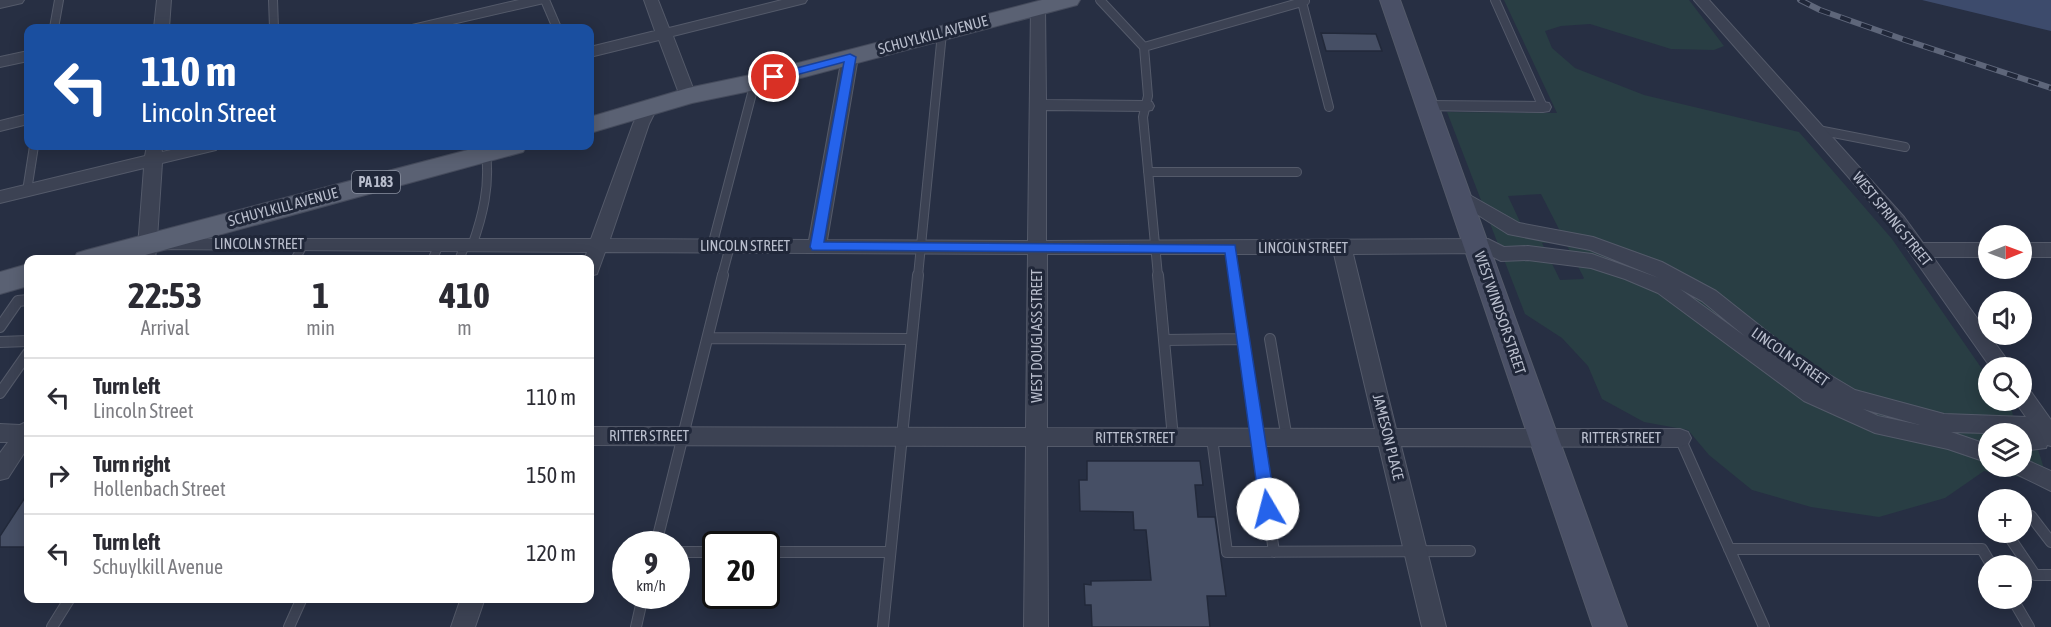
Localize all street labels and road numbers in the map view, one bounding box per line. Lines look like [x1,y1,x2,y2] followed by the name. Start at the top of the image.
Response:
[876,12,990,57] street label: SCHUYLKILL AVENUE
[1849,168,1936,269] street label: WEST SPRING STREET
[352,171,400,193] road number: PA 183
[226,184,340,229] street label: SCHUYLKILL AVENUE
[214,235,304,252] street label: LINCOLN STREET
[700,237,790,254] street label: LINCOLN STREET
[1258,239,1348,256] street label: LINCOLN STREET
[1472,249,1530,377] street label: WEST WINDSOR STREET
[1028,269,1045,403] street label: WEST DOUGLASS STREET
[1748,324,1832,390] street label: LINCOLN STREET
[1370,392,1408,482] street label: JAMESON PLACE
[609,427,690,444] street label: RITTER STREET
[1095,429,1176,446] street label: RITTER STREET
[1581,429,1662,446] street label: RITTER STREET

